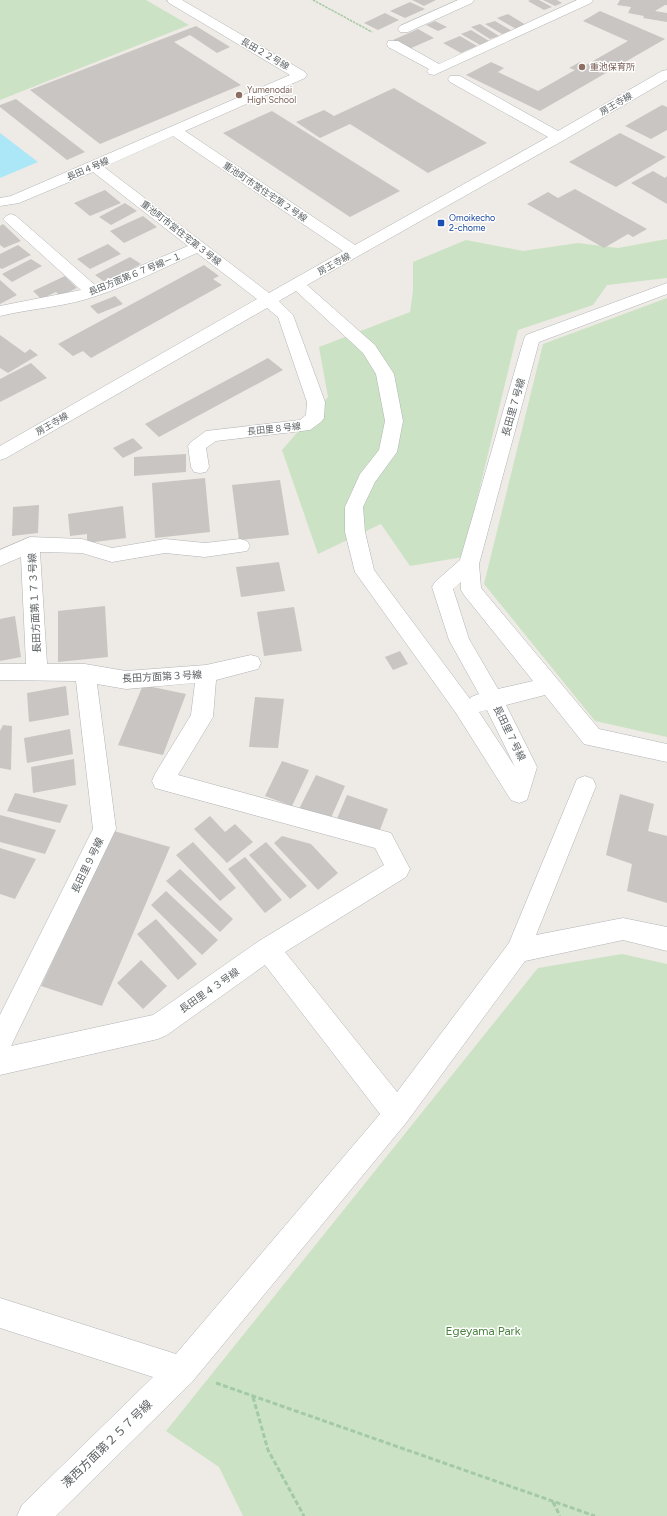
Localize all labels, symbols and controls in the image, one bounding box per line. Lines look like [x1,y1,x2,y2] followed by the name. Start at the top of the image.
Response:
[239,35,292,72] street label: 長田２２号線
[590,61,635,72] place label: 重池保育所
[577,62,587,72] marker: 重池保育所
[247,84,296,105] place label: Yumenodai High School
[597,89,635,117] street label: 房王寺線
[234,90,244,100] marker: Yumenodai High School
[65,154,112,182] street label: 長田４号線
[221,159,310,224] street label: 重池町市営住宅第２号線
[139,198,224,268] street label: 重池町市営住宅第３号線
[449,212,495,233] place label: Omoikecho 2-chome
[436,218,446,228] marker: Omoikecho 2-chome
[87,250,183,297] street label: 長田方面第６７号線－１
[315,250,353,277] street label: 房王寺線
[499,377,528,438] street label: 長田里７号線
[33,409,71,437] street label: 房王寺線
[247,420,302,437] street label: 長田里８号線
[25,553,44,653] street label: 長田方面第１７３号線
[122,668,202,685] street label: 長田方面第３号線
[491,703,529,763] street label: 長田里７号線
[68,835,106,895] street label: 長田里９号線
[177,965,242,1016] street label: 長田里４３号線
[446,1324,521,1338] park label: Egeyama Park
[59,1397,155,1491] street label: 湊西方面第２５７号線

